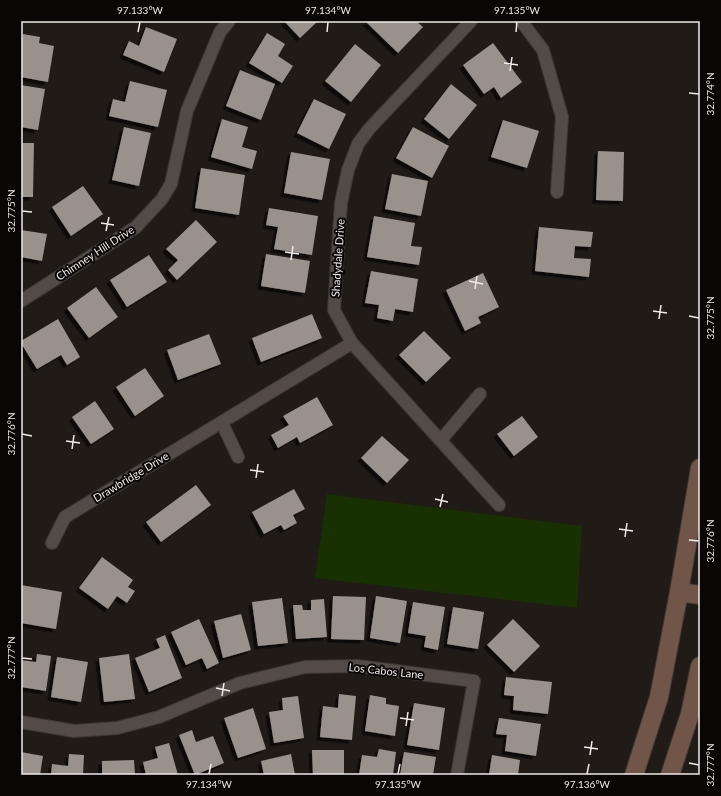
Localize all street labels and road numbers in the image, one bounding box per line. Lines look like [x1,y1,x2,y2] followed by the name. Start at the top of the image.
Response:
[328,218,347,297] street label: Shadydale Drive
[53,222,136,283] street label: Chimney Hill Drive
[91,449,171,504] street label: Drawbridge Drive
[348,660,424,681] street label: Los Cabos Lane

